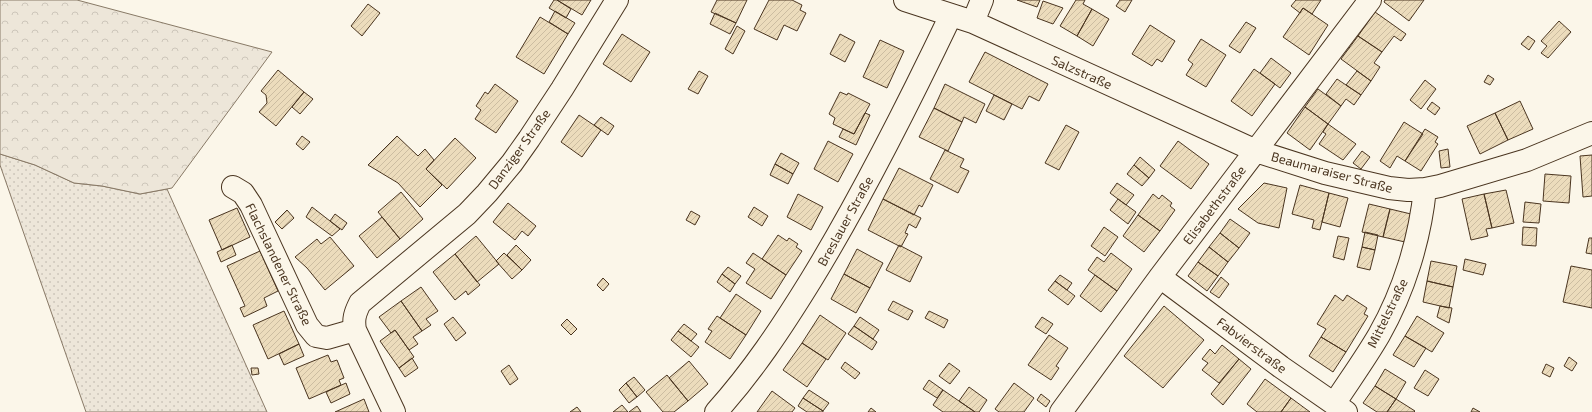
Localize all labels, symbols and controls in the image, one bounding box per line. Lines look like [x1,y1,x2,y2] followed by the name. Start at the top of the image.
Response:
[1049,52,1115,92] street label: Salzstraße
[484,106,554,192] street label: Danziger Straße
[1269,148,1395,196] street label: Beaumaraiser Straße
[1179,162,1249,248] street label: Elisabethstraße
[814,173,876,269] street label: Breslauer Straße
[242,200,316,328] street label: Flachslandener Straße
[1363,276,1411,350] street label: Mittelstraße
[1214,314,1290,376] street label: Fabvierstraße

